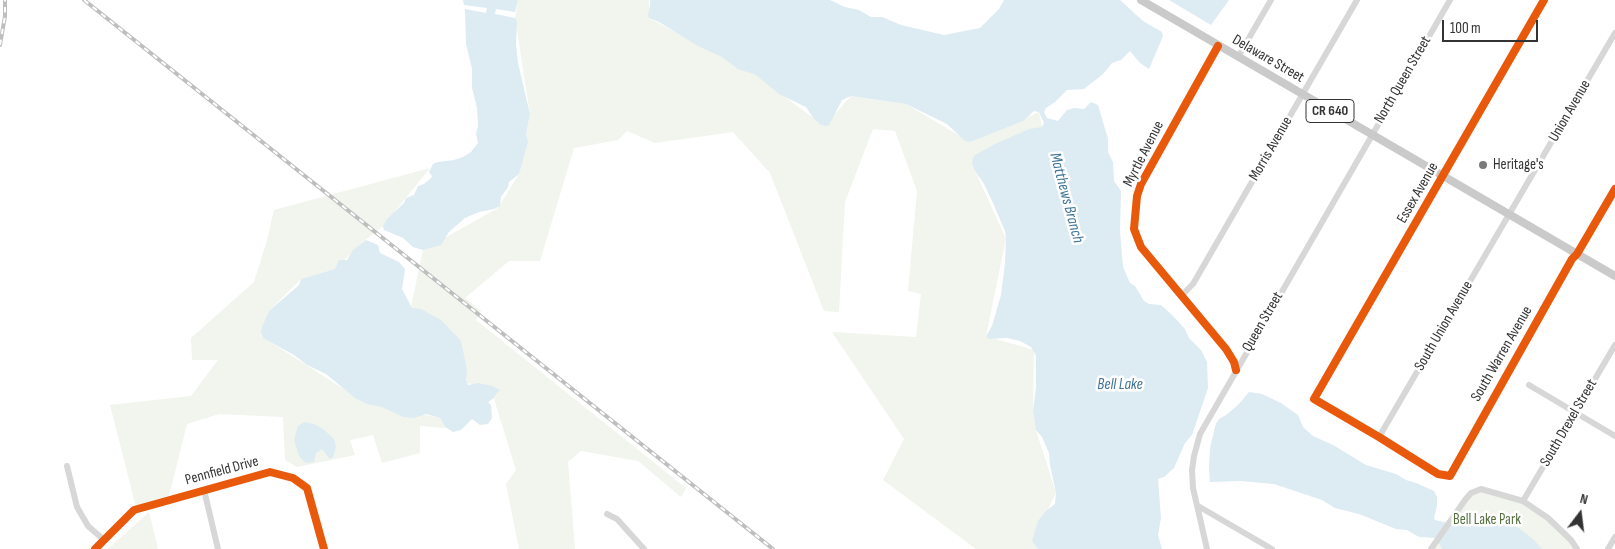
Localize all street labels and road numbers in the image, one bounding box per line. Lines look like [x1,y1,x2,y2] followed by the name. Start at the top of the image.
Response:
[1229,31,1307,87] street label: Delaware Street
[1371,33,1435,127] street label: North Queen Street
[1545,77,1595,145] street label: Union Avenue
[1306,100,1354,122] road number: CR 640
[1245,114,1297,184] street label: Morris Avenue
[1120,118,1168,190] street label: Myrtle Avenue
[1393,159,1443,227] street label: Essex Avenue
[1411,278,1477,374] street label: South Union Avenue
[1239,289,1287,355] street label: Queen Street
[1467,303,1537,405] street label: South Warren Avenue
[1537,376,1601,470] street label: South Drexel Street
[183,453,261,489] street label: Pennfield Drive

